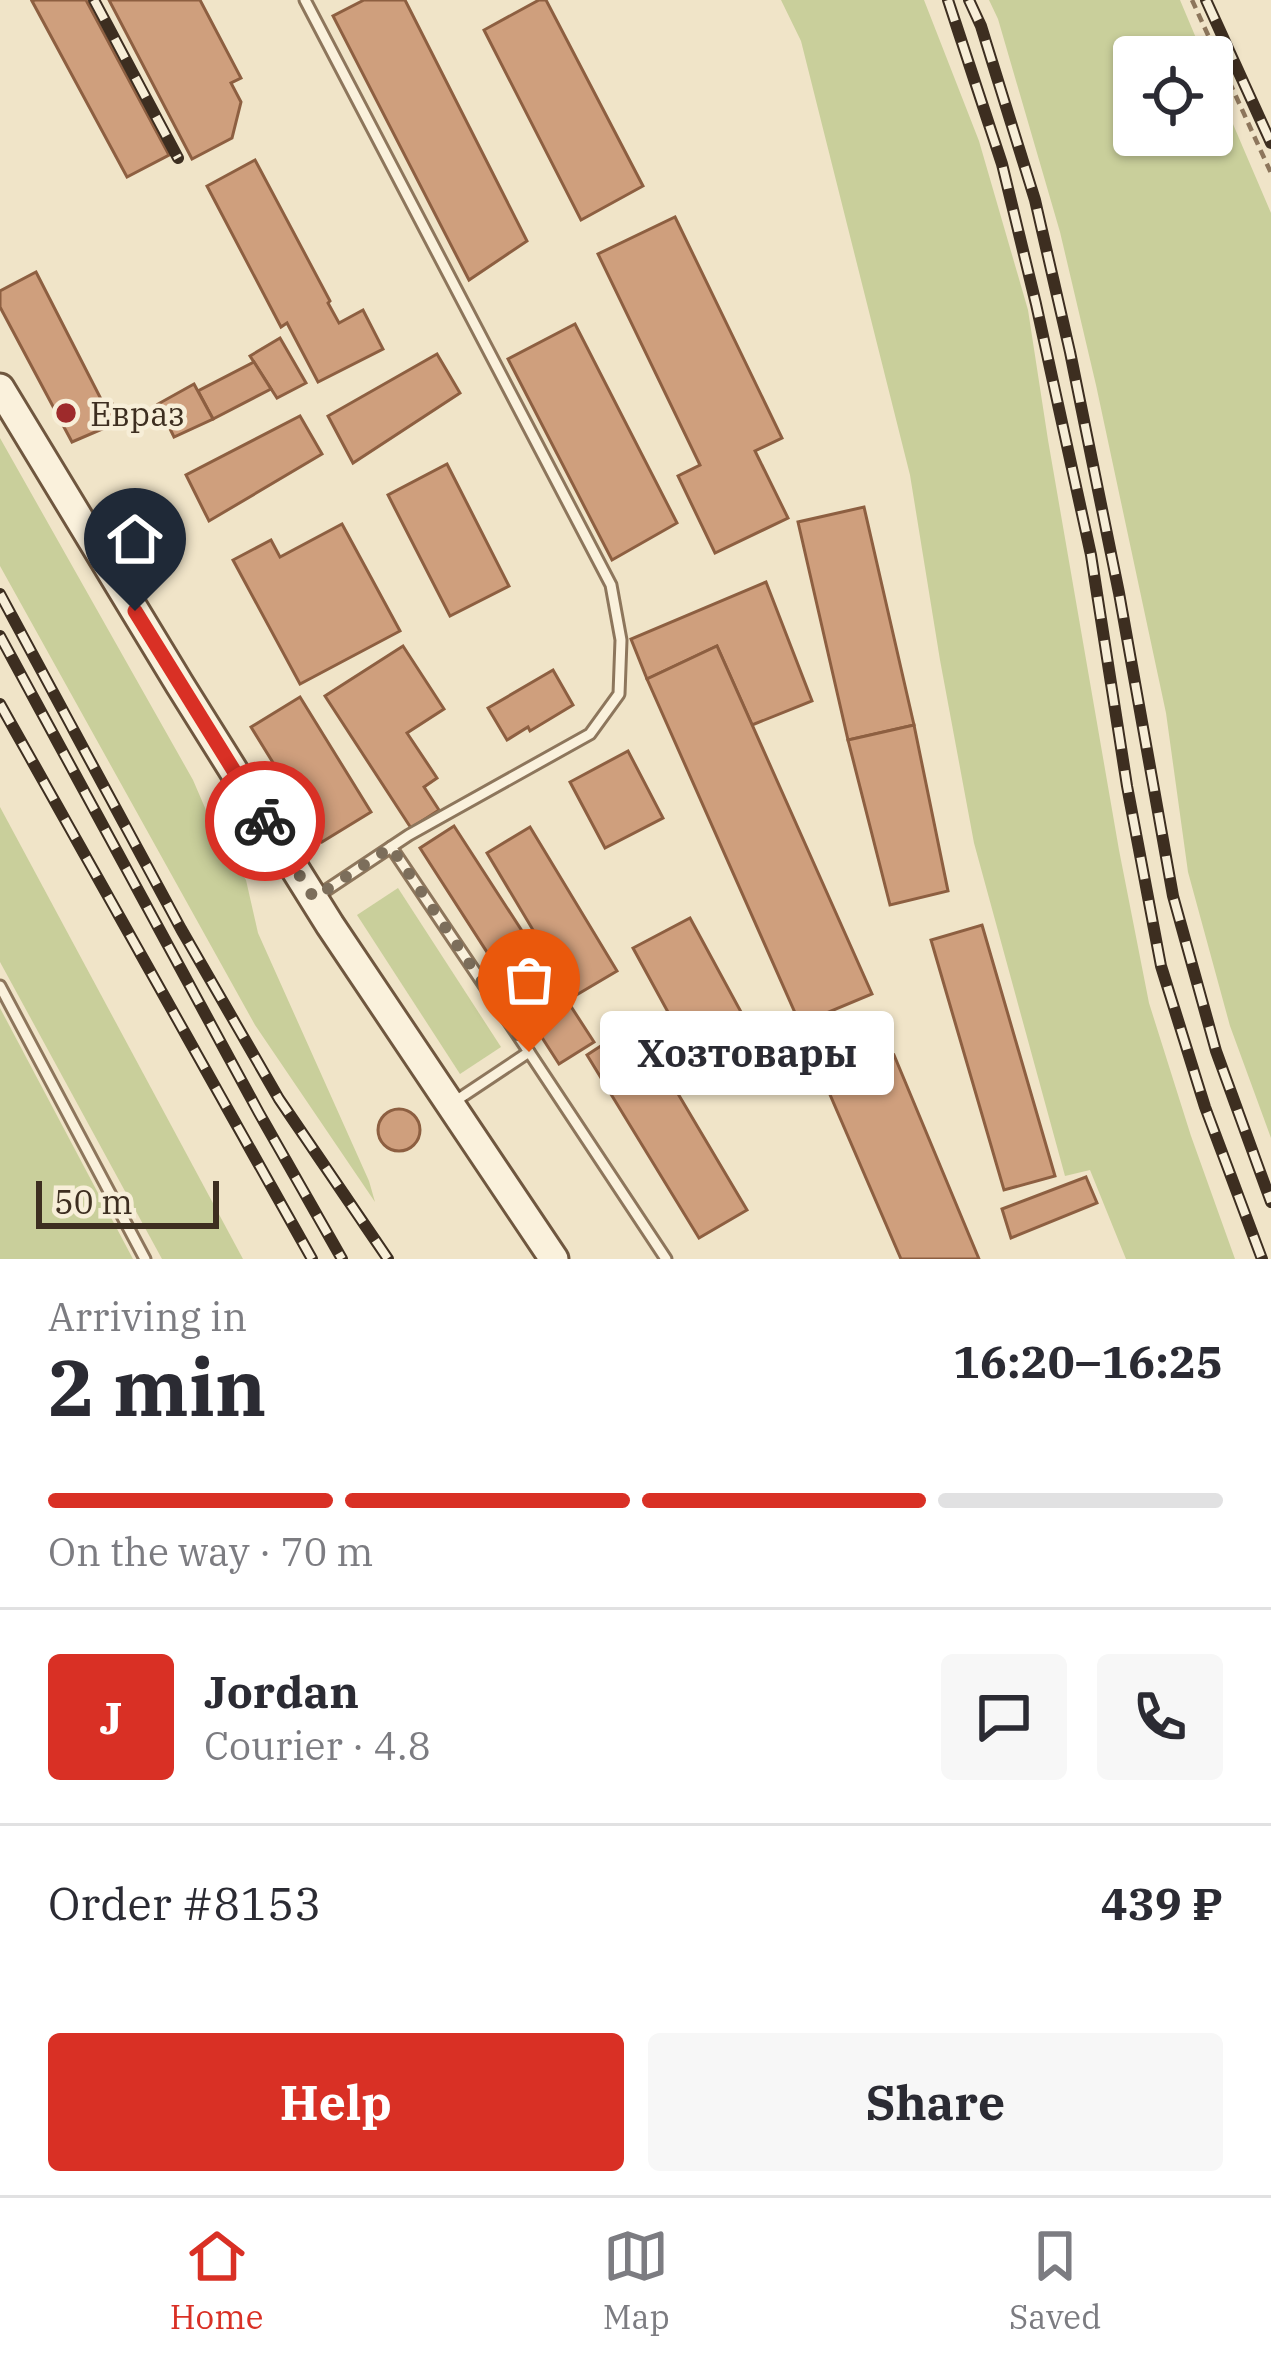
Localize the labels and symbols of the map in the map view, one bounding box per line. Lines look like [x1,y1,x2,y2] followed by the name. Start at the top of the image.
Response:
[90,392,185,435] place label: Евраз
[53,400,79,426] marker: Евраз
[84,488,186,611] pin
[205,761,325,881] courier
[478,929,580,1052] pin
[601,1010,895,1094] callout: Хозтовары
[36,1175,219,1228] scale bar

